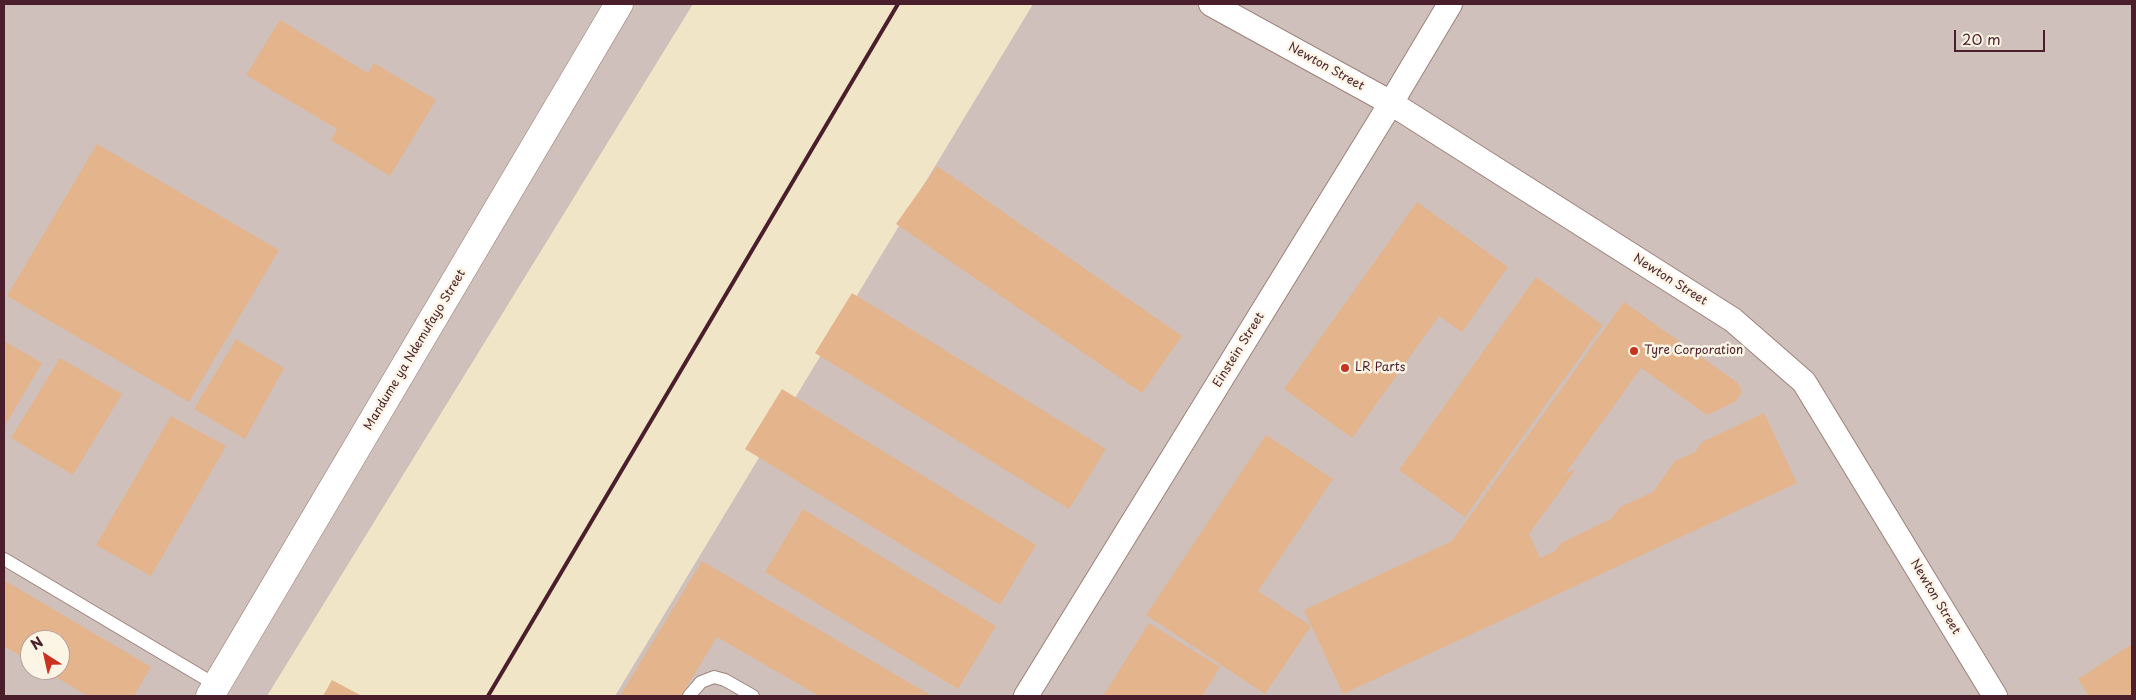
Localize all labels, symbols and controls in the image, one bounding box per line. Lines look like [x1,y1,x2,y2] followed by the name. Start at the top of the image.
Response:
[1956,20,2047,52] scale bar
[1962,27,2001,50] text: 20 m
[1285,40,1367,94] street label: Newton Street
[1630,251,1710,309] street label: Newton Street
[361,267,469,433] street label: Mandume ya Ndemufayo Street
[1210,310,1268,390] street label: Einstein Street
[1644,344,1743,358] place label: Tyre Corporation
[1628,345,1640,357] marker: Tyre Corporation
[1355,361,1405,375] place label: LR Parts
[1339,362,1351,374] marker: LR Parts
[1907,557,1963,637] street label: Newton Street
[20,630,70,680] north arrow
[26,631,47,655] text: N

